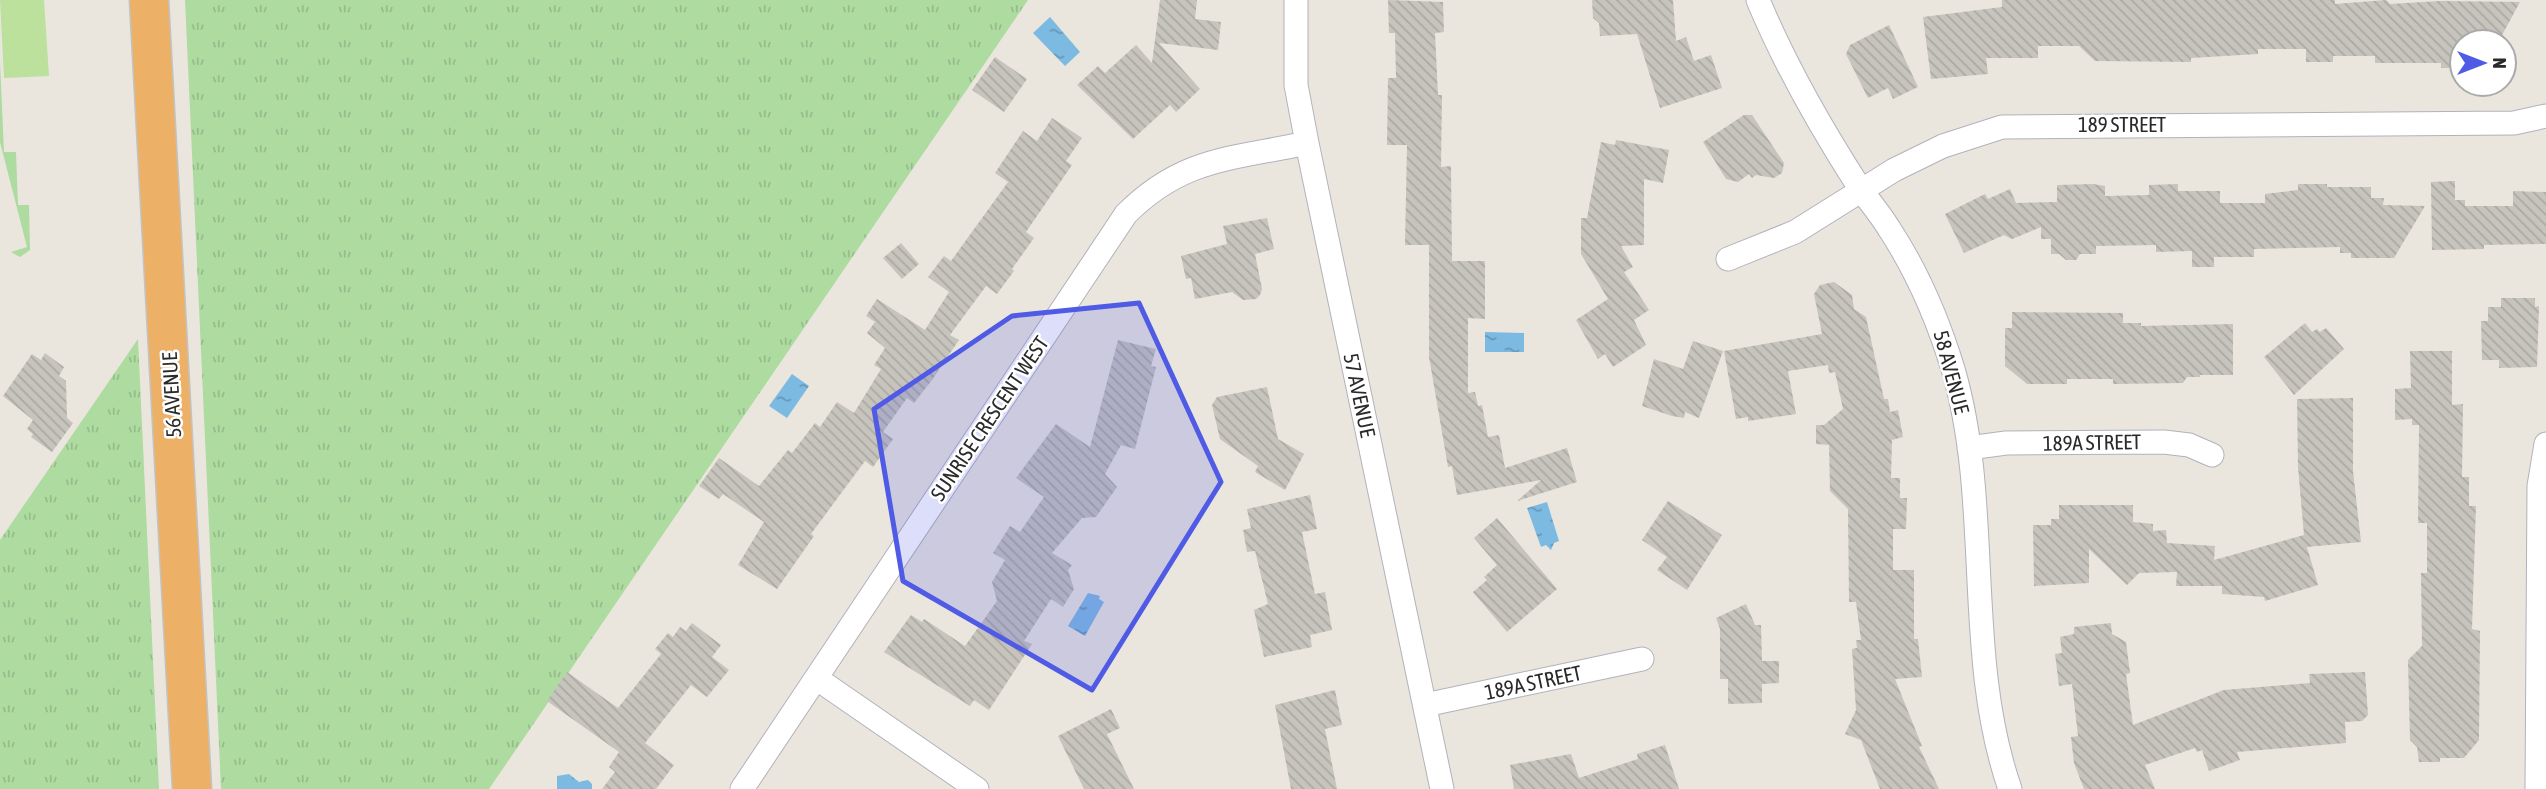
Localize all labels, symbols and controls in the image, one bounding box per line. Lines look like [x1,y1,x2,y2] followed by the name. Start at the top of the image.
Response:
[2448,28,2518,98] north arrow
[2489,57,2511,69] text: N
[2078,112,2166,136] street label: 189 STREET
[1929,328,1975,416] street label: 58 AVENUE
[925,331,1053,505] street label: SUNRISE CRESCENT WEST
[1339,351,1381,439] street label: 57 AVENUE
[157,352,185,438] street label: 56 AVENUE
[2043,429,2141,455] street label: 189A STREET
[1482,660,1584,704] street label: 189A STREET

